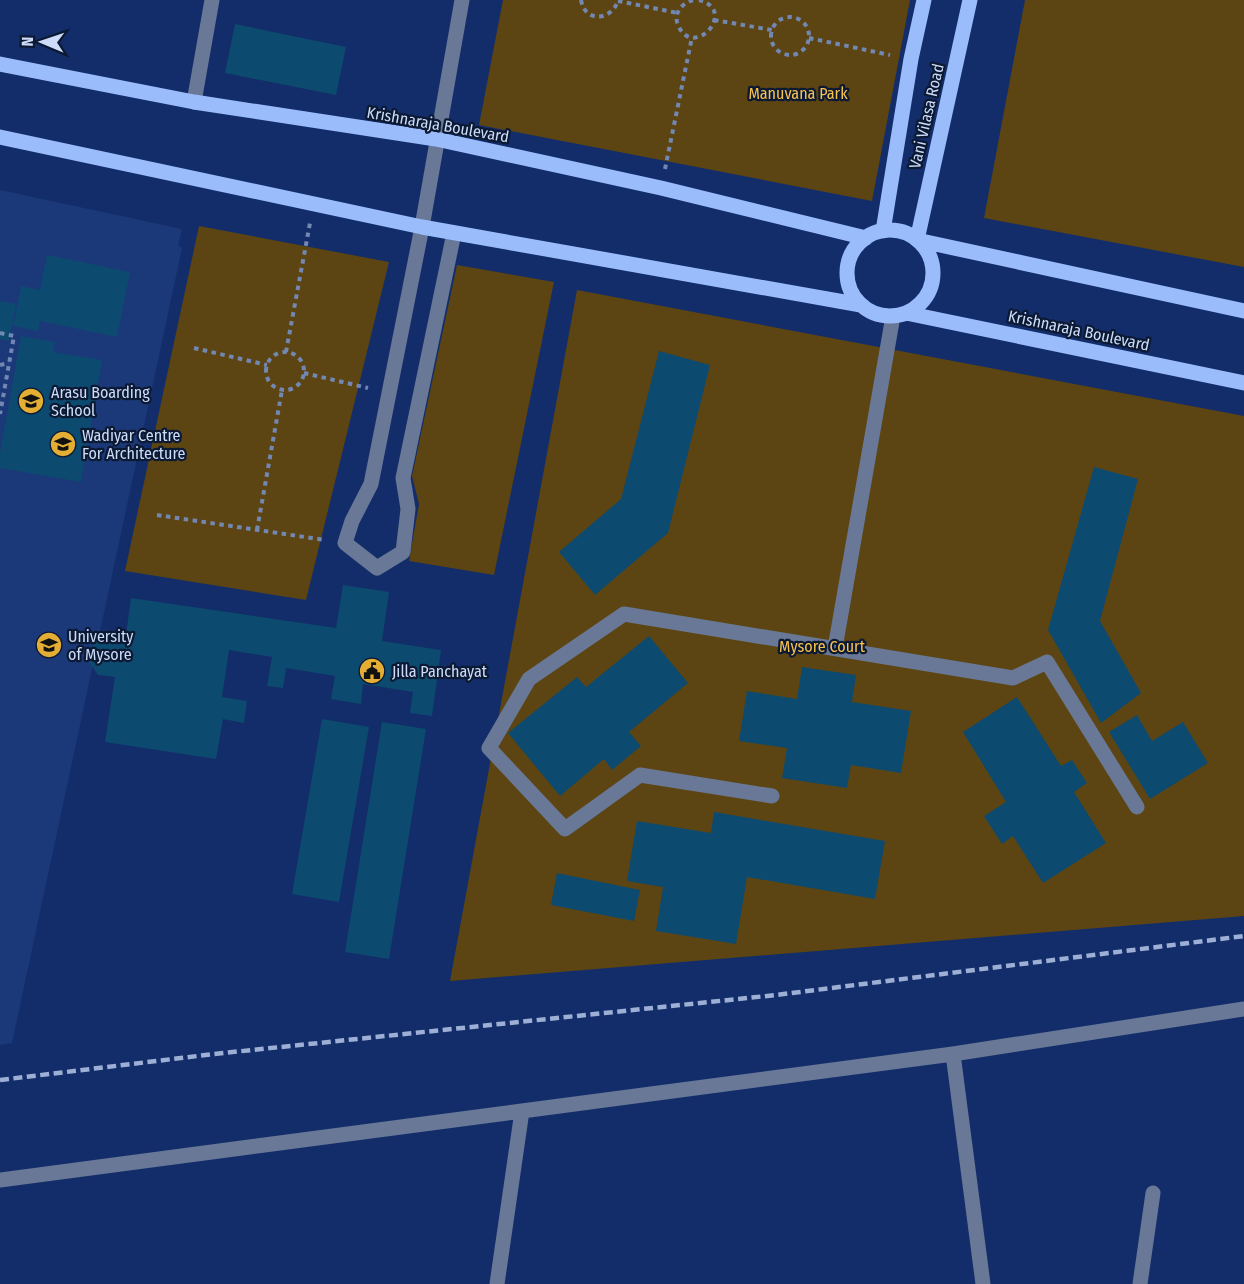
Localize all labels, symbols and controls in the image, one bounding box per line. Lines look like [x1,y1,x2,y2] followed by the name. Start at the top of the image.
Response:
[12,12,72,72] north arrow
[18,36,37,47] text: N
[905,62,948,170] street label: Vani Vilasa Road
[748,84,848,103] park label: Manuvana Park
[365,103,510,146] street label: Krishnaraja Boulevard
[1007,306,1151,355] street label: Krishnaraja Boulevard
[51,383,150,420] place label: Arasu Boarding School
[16,386,46,416] school or university icon: Arasu Boarding School
[82,426,186,463] place label: Wadiyar Centre For Architecture
[48,429,78,459] school or university icon: Wadiyar Centre For Architecture
[68,627,134,664] place label: University of Mysore
[34,630,64,660] school or university icon: University of Mysore
[779,637,866,656] park label: Mysore Court
[357,656,387,686] public building icon: Jilla Panchayat
[392,662,488,681] place label: Jilla Panchayat

